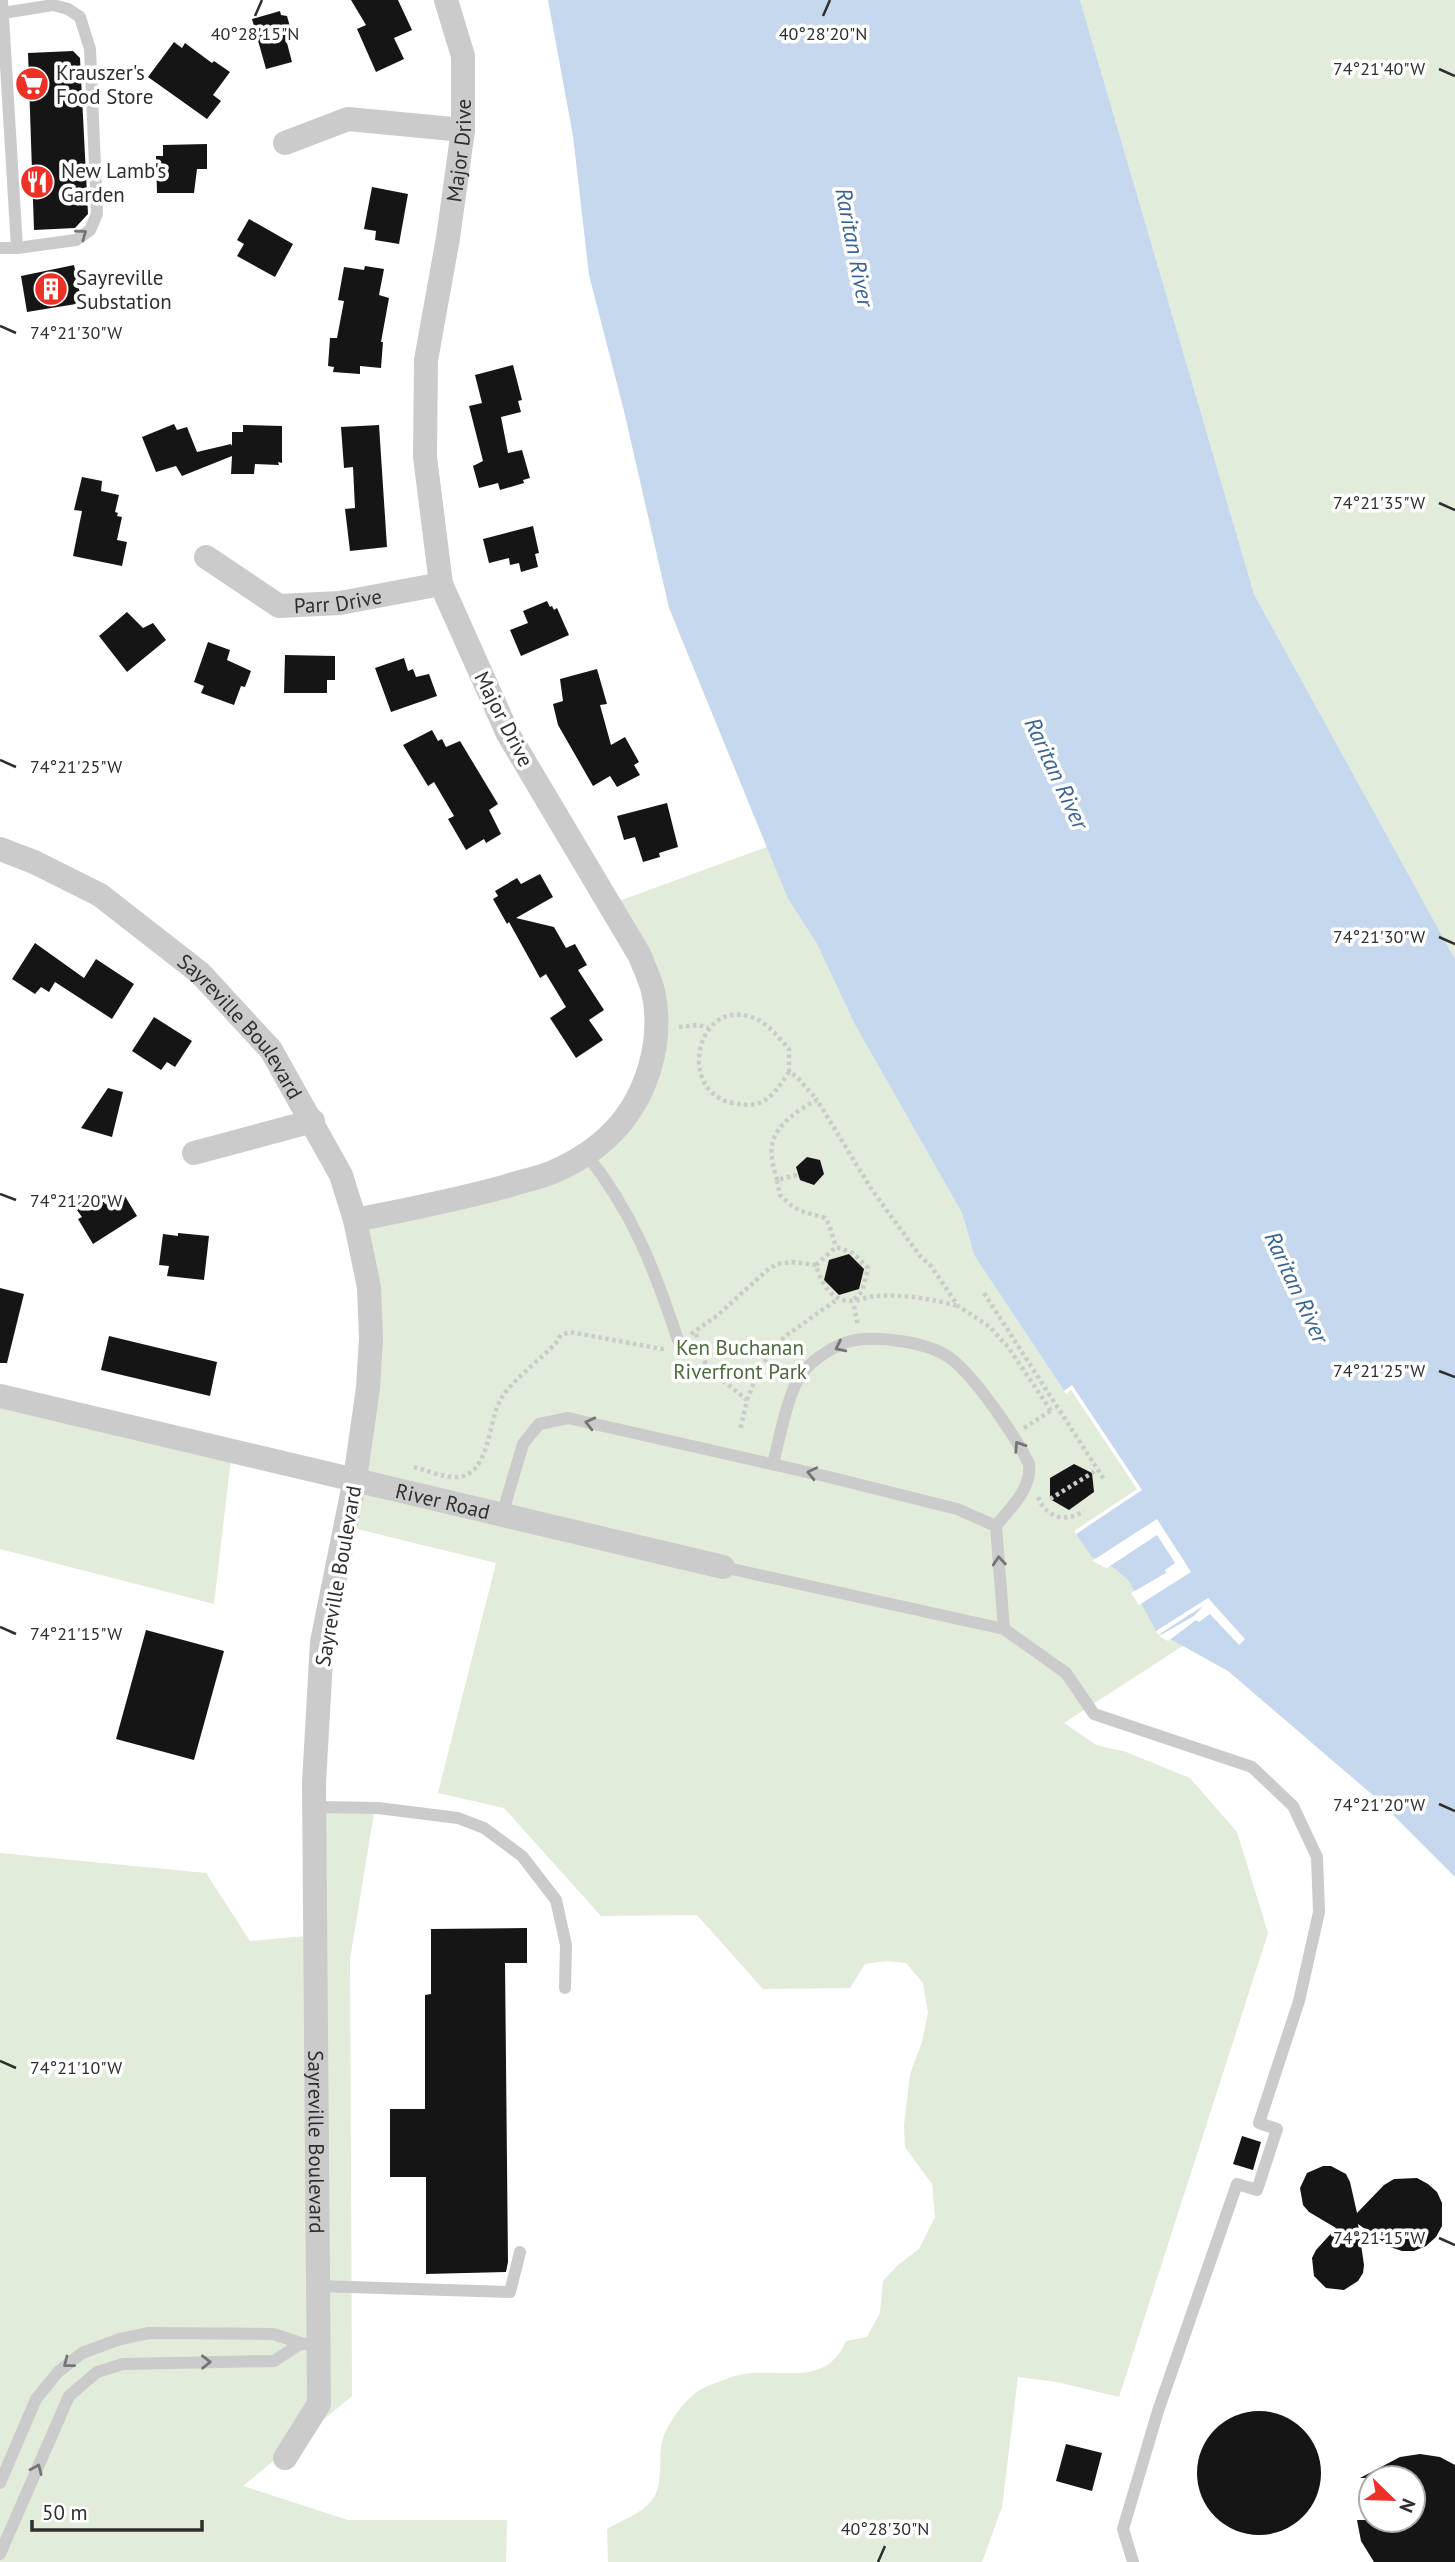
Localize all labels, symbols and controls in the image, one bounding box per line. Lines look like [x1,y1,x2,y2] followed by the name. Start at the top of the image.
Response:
[211,22,299,45] text: 40°28'15"N
[779,22,867,45] text: 40°28'20"N
[1333,57,1425,80] text: 74°21'40"W
[56,59,153,110] place label: Krauszer's Food Store
[13,65,51,103] supermarket icon: Krauszer's Food Store
[440,99,477,204] street label: Major Drive
[61,157,166,208] place label: New Lamb's Garden
[18,163,56,201] restaurant icon: New Lamb's Garden
[829,185,881,310] water label: Raritan River
[75,229,87,242] one-way arrow
[76,264,172,315] place label: Sayreville Substation
[32,270,70,308] building icon: Sayreville Substation
[30,321,122,344] text: 74°21'30"W
[1333,491,1425,514] text: 74°21'35"W
[293,582,384,619] street label: Parr Drive
[468,667,540,771] street label: Major Drive
[1019,712,1096,835] water label: Raritan River
[30,755,122,778] text: 74°21'25"W
[1333,925,1425,948] text: 74°21'30"W
[172,947,309,1104] street label: Sayreville Boulevard
[30,1189,122,1212] text: 74°21'20"W
[1259,1226,1336,1349] water label: Raritan River
[673,1334,807,1385] park label: Ken Buchanan Riverfront Park
[835,1338,847,1352] one-way arrow
[1333,1359,1425,1382] text: 74°21'25"W
[584,1417,596,1431] one-way arrow
[1014,1441,1027,1454] one-way arrow
[806,1467,818,1481] one-way arrow
[393,1477,493,1525] street label: River Road
[309,1483,367,1669] street label: Sayreville Boulevard
[992,1555,1007,1566] one-way arrow
[30,1622,122,1645] text: 74°21'15"W
[1333,1793,1425,1816] text: 74°21'20"W
[303,2050,331,2234] street label: Sayreville Boulevard
[30,2056,122,2079] text: 74°21'10"W
[1333,2226,1425,2249] text: 74°21'15"W
[64,2355,76,2368] one-way arrow
[201,2355,212,2370] one-way arrow
[29,2464,43,2477] one-way arrow
[1357,2464,1427,2534] north arrow
[32,2488,201,2532] scale bar
[1394,2495,1421,2516] text: N
[42,2499,88,2526] text: 50 m
[841,2517,929,2540] text: 40°28'30"N

